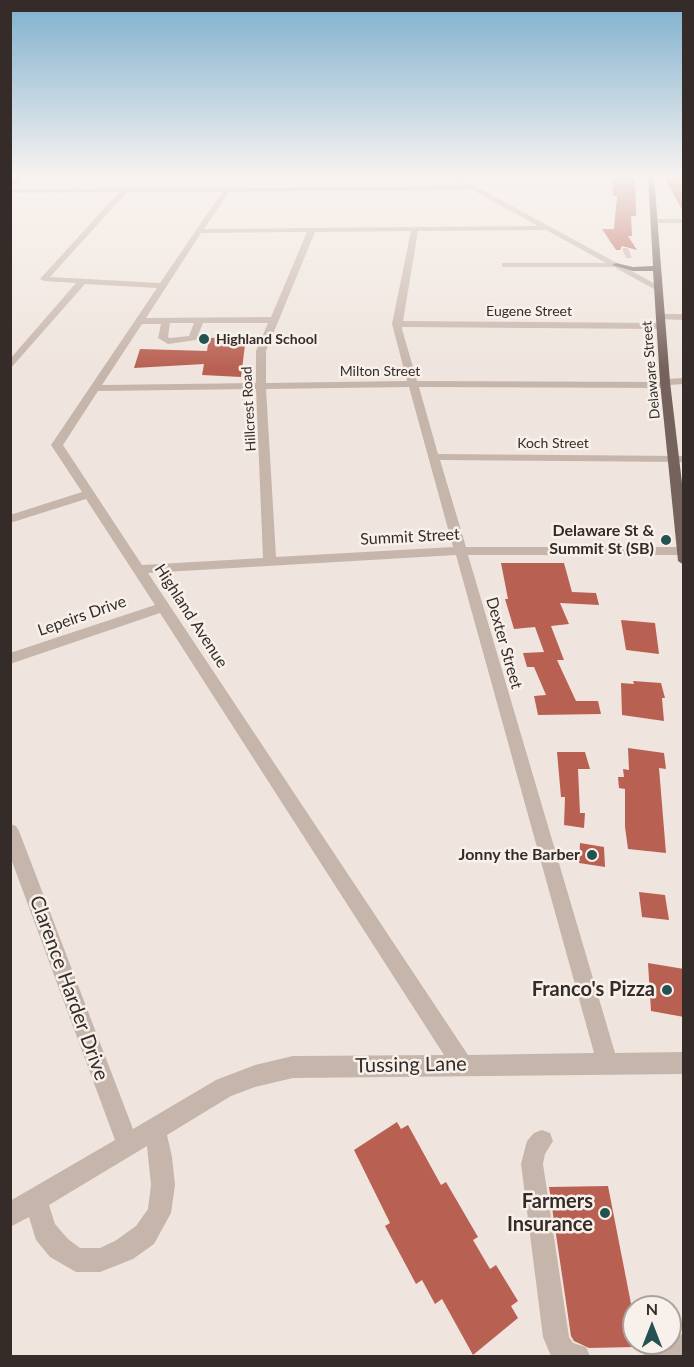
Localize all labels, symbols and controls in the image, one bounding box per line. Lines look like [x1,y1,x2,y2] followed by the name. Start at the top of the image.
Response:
[486,303,572,319] street label: Eugene Street
[638,320,664,420] street label: Delaware Street
[216,331,317,347] place label: Highland School
[197,332,211,346] marker: Highland School
[340,363,420,379] street label: Milton Street
[238,366,260,452] street label: Hillcrest Road
[517,435,589,451] street label: Koch Street
[549,521,654,559] place label: Delaware St & Summit St (SB)
[360,525,460,549] street label: Summit Street
[659,533,673,547] marker: Delaware St & Summit St (SB)
[150,561,232,671] street label: Highland Avenue
[35,592,129,640] street label: Lepeirs Drive
[482,595,526,691] street label: Dexter Street
[459,845,580,865] place label: Jonny the Barber
[585,848,599,862] marker: Jonny the Barber
[24,892,114,1084] street label: Clarence Harder Drive
[532,978,655,1002] place label: Franco's Pizza
[660,983,674,997] marker: Franco's Pizza
[355,1052,467,1078] street label: Tussing Lane
[507,1190,593,1237] place label: Farmers Insurance
[598,1206,612,1220] marker: Farmers Insurance
[622,1295,682,1355] north arrow
[646,1299,658,1318] text: N

